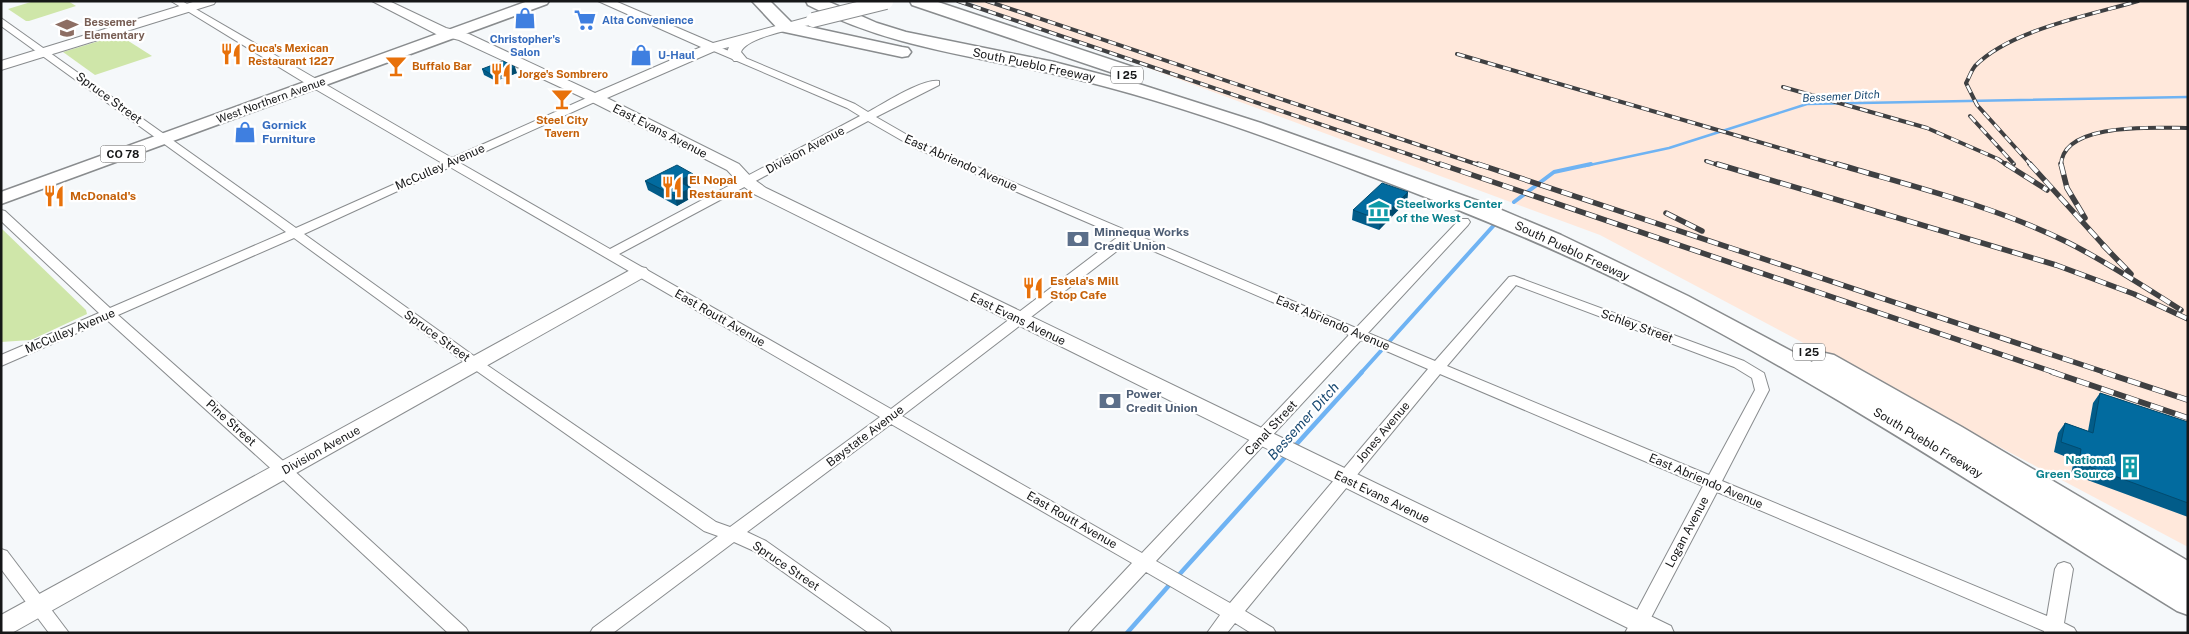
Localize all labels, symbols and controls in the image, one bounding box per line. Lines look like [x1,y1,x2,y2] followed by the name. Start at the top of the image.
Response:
[512,5,538,31] shop icon: Christopher's Salon
[572,7,598,33] supermarket icon: Alta Convenience
[602,14,694,26] place label: Alta Convenience
[54,15,80,41] school or university icon: Bessemer Elementary
[84,16,146,41] place label: Bessemer Elementary
[490,33,560,58] place label: Christopher's Salon
[218,41,244,67] restaurant icon: Cuca's Mexican Restaurant 1227
[248,42,335,67] place label: Cuca's Mexican Restaurant 1227
[628,42,654,68] shop icon: U-Haul
[971,45,1097,85] street label: South Pueblo Freeway
[658,49,696,61] place label: U-Haul
[383,53,409,79] bar icon: Buffalo Bar
[412,60,472,72] place label: Buffalo Bar
[488,61,514,87] restaurant icon: Jorge's Sombrero
[1111,66,1143,84] road number: I 25
[518,68,608,80] place label: Jorge's Sombrero
[73,69,145,127] street label: Spruce Street
[215,75,327,125] street label: West Northern Avenue
[549,86,575,112] bar icon: Steel City Tavern
[1802,88,1880,104] water label: Bessemer Ditch
[610,101,710,161] street label: East Evans Avenue
[536,114,589,139] place label: Steel City Tavern
[262,118,316,146] place label: Gornick Furniture
[232,119,258,145] shop icon: Gornick Furniture
[763,123,847,177] street label: Division Avenue
[902,132,1020,194] street label: East Abriendo Avenue
[393,141,487,193] street label: McCulley Avenue
[100,146,146,162] road number: CO 78
[689,173,753,201] place label: El Nopal Restaurant
[659,174,685,200] restaurant icon: El Nopal Restaurant
[41,183,67,209] restaurant icon: McDonald's
[70,189,136,203] place label: McDonald's
[1396,197,1502,225] place label: Steelworks Center of the West
[1366,198,1392,224] museum icon: Steelworks Center of the West
[1512,218,1632,284] street label: South Pueblo Freeway
[1094,225,1189,253] place label: Minnequa Works Credit Union
[1065,226,1091,252] bank icon: Minnequa Works Credit Union
[1050,274,1119,302] place label: Estela's Mill Stop Cafe
[1020,275,1046,301] restaurant icon: Estela's Mill Stop Cafe
[672,286,768,350] street label: East Routt Avenue
[968,290,1068,348] street label: East Evans Avenue
[1274,293,1392,353] street label: East Abriendo Avenue
[23,306,117,356] street label: McCulley Avenue
[1599,306,1675,346] street label: Schley Street
[401,307,473,365] street label: Spruce Street
[1793,344,1825,361] road number: I 25
[1264,379,1342,463] water label: Bessemer Ditch
[1126,387,1198,415] place label: Power Credit Union
[1097,388,1123,414] bank icon: Power Credit Union
[203,397,259,449] street label: Pine Street
[1242,397,1300,458] street label: Canal Street
[1353,399,1413,465] street label: Jones Avenue
[824,402,907,470] street label: Baystate Avenue
[1871,405,1986,482] street label: South Pueblo Freeway
[279,423,363,477] street label: Division Avenue
[1647,451,1765,511] street label: East Abriendo Avenue
[2036,453,2114,481] place label: National Green Source
[2117,454,2143,480] building icon: National Green Source
[1332,468,1432,526] street label: East Evans Avenue
[1024,488,1120,552] street label: East Routt Avenue
[1662,494,1712,570] street label: Logan Avenue
[750,538,823,594] street label: Spruce Street

